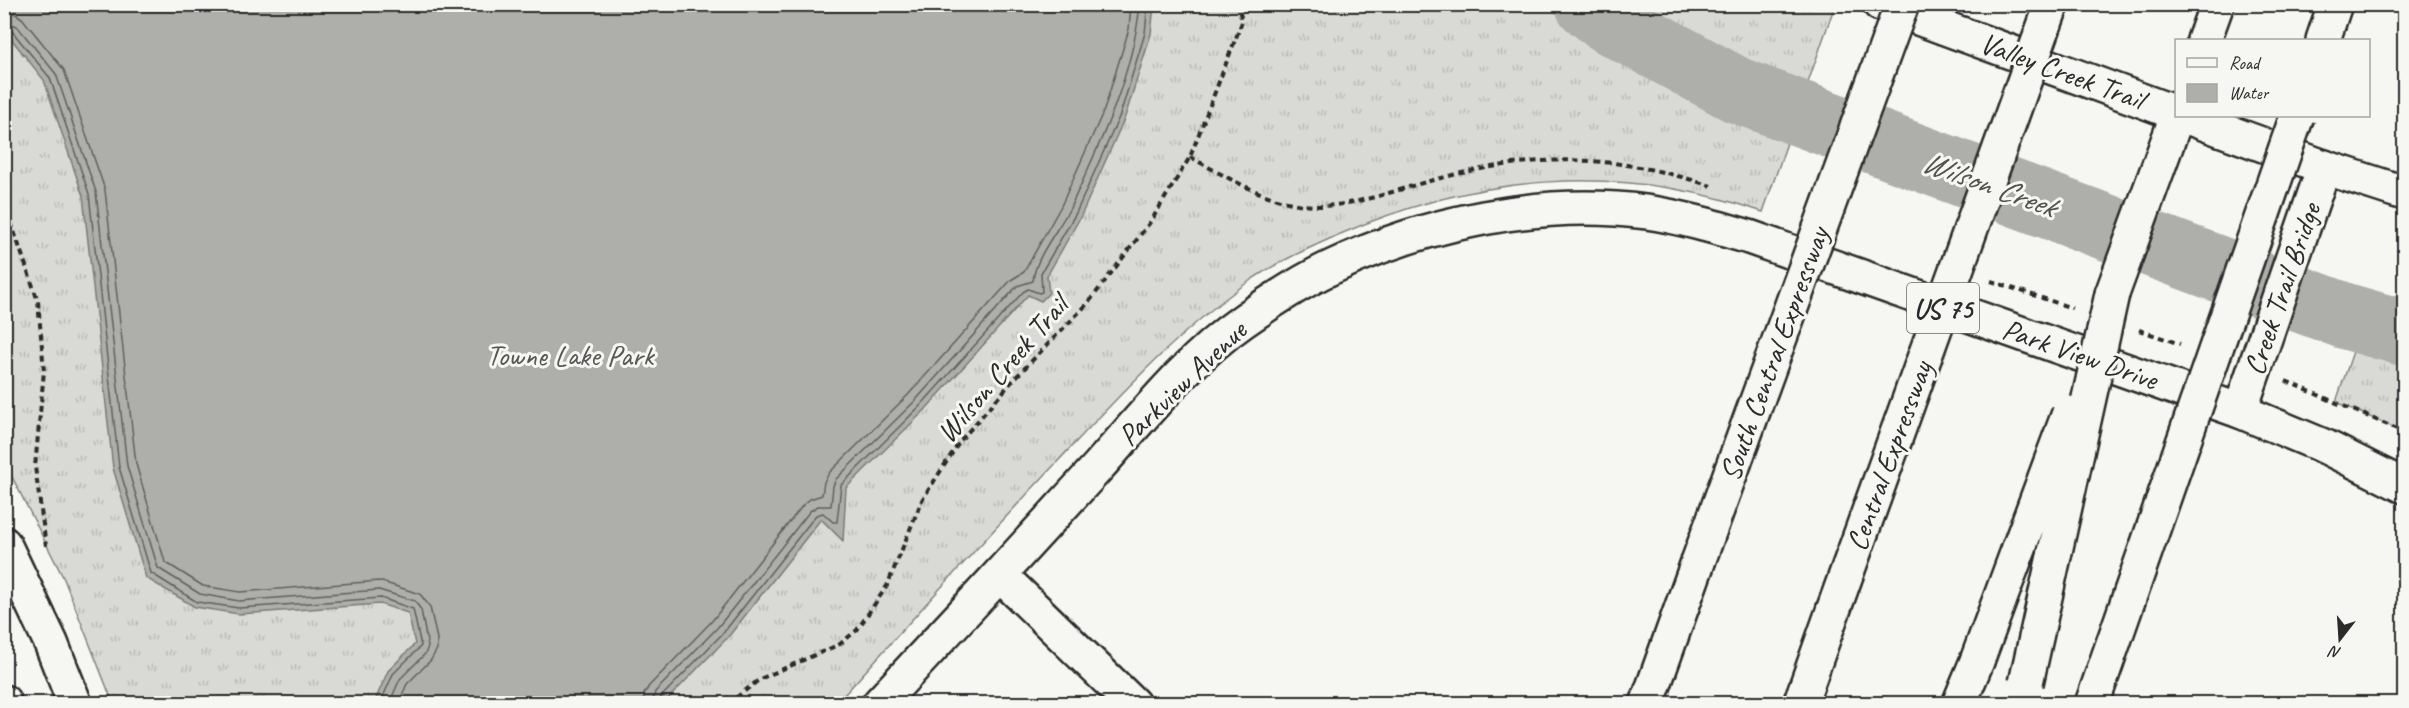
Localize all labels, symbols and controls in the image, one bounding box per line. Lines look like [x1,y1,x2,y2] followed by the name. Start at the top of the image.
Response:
[1975,24,2154,120] street label: Valley Creek Trail
[2175,39,2370,117] legend
[2229,52,2262,74] text: Road
[2229,82,2270,104] text: Water
[1917,141,2066,229] water label: Wilson Creek
[2235,196,2330,380] street label: Creek Trail Bridge
[1710,219,1839,486] street label: South Central Expressway
[1907,283,1979,333] road number: US 75
[928,284,1079,450] street label: Wilson Creek Trail
[1998,310,2165,399] street label: Park View Drive
[1110,311,1256,454] street label: Parkview Avenue
[486,336,656,374] park label: Towne Lake Park
[1837,354,1941,556] street label: Central Expressway
[2310,609,2370,669] north arrow
[2325,640,2344,663] text: N

